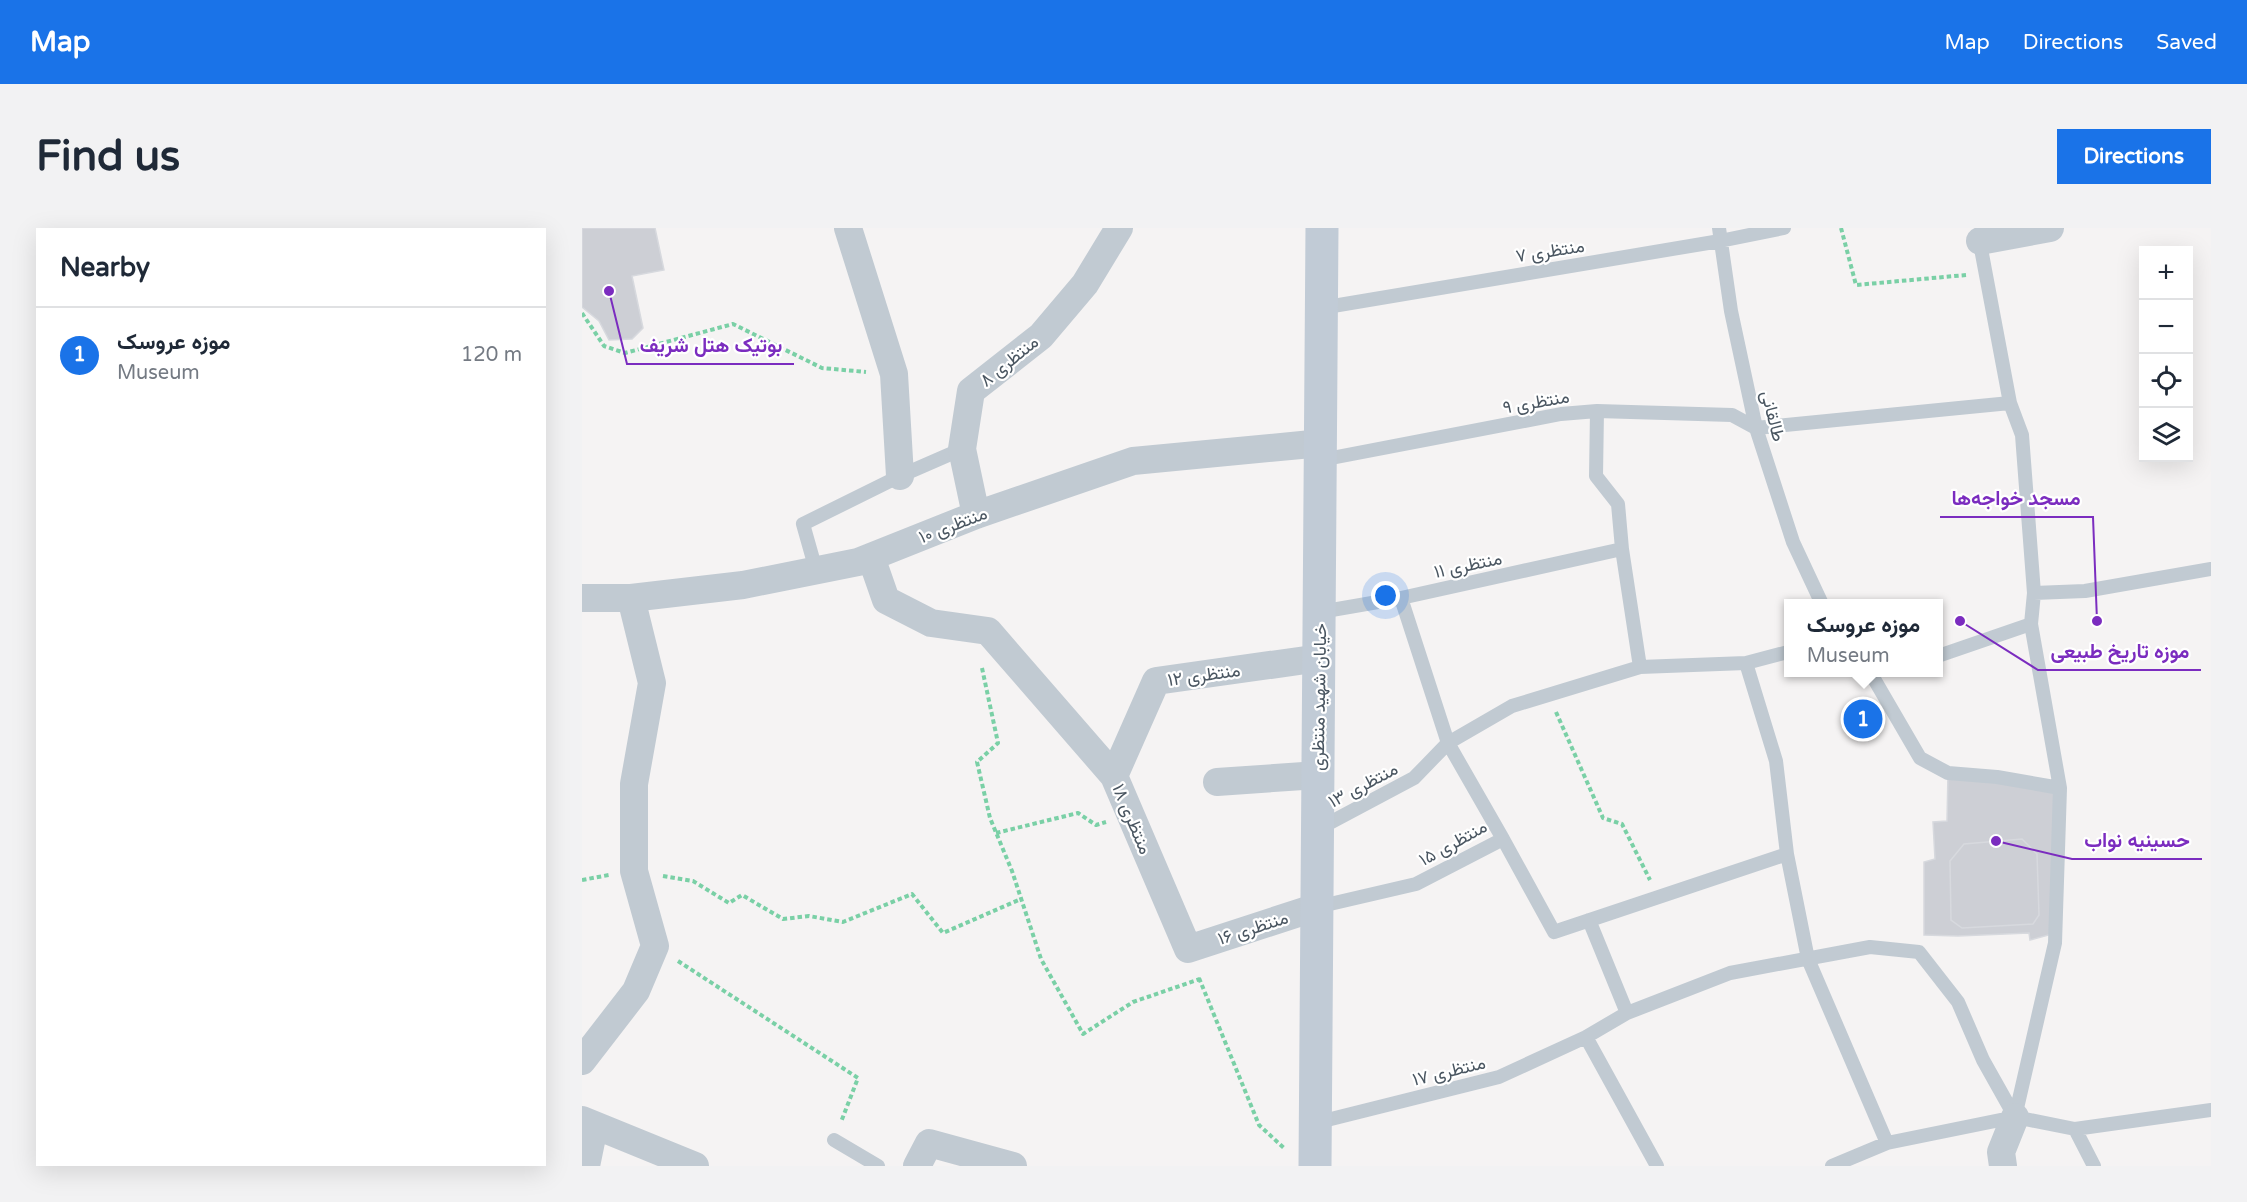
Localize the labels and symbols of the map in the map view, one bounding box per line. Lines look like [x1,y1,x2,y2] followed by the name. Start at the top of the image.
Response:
[1514,235,1586,267] street label: منتظری ۷
[627,326,794,364] callout: بوتیک هتل شریف
[975,331,1043,391] street label: منتظری ۸
[640,334,782,358] text: بوتیک هتل شریف
[1501,385,1571,419] street label: منتظری ۹
[1756,388,1790,444] street label: طالقانی
[1940,479,2093,517] callout: مسجد خواجه‌ها
[1951,487,2081,511] text: مسجد خواجه‌ها
[916,502,990,548] street label: منتظری ۱۰
[1432,547,1504,583] street label: منتظری ۱۱
[1371,581,1400,610] your location
[1307,623,1331,771] street label: خیابان شهید منتظری
[2038,632,2201,670] callout: موزه تاریخ طبیعی
[2051,640,2190,665] text: موزه تاریخ طبیعی
[1166,659,1242,691] street label: منتظری ۱۲
[1844,696,1882,742] pin: 1
[1324,758,1402,812] street label: منتظری ۱۳
[1107,780,1157,858] street label: منتظری ۱۸
[1415,815,1491,871] street label: منتظری ۱۵
[2072,821,2202,859] callout: حسینیه نواب
[2084,829,2190,853] text: حسینیه نواب
[1215,906,1291,950] street label: منتظری ۱۶
[1410,1051,1488,1091] street label: منتظری ۱۷

